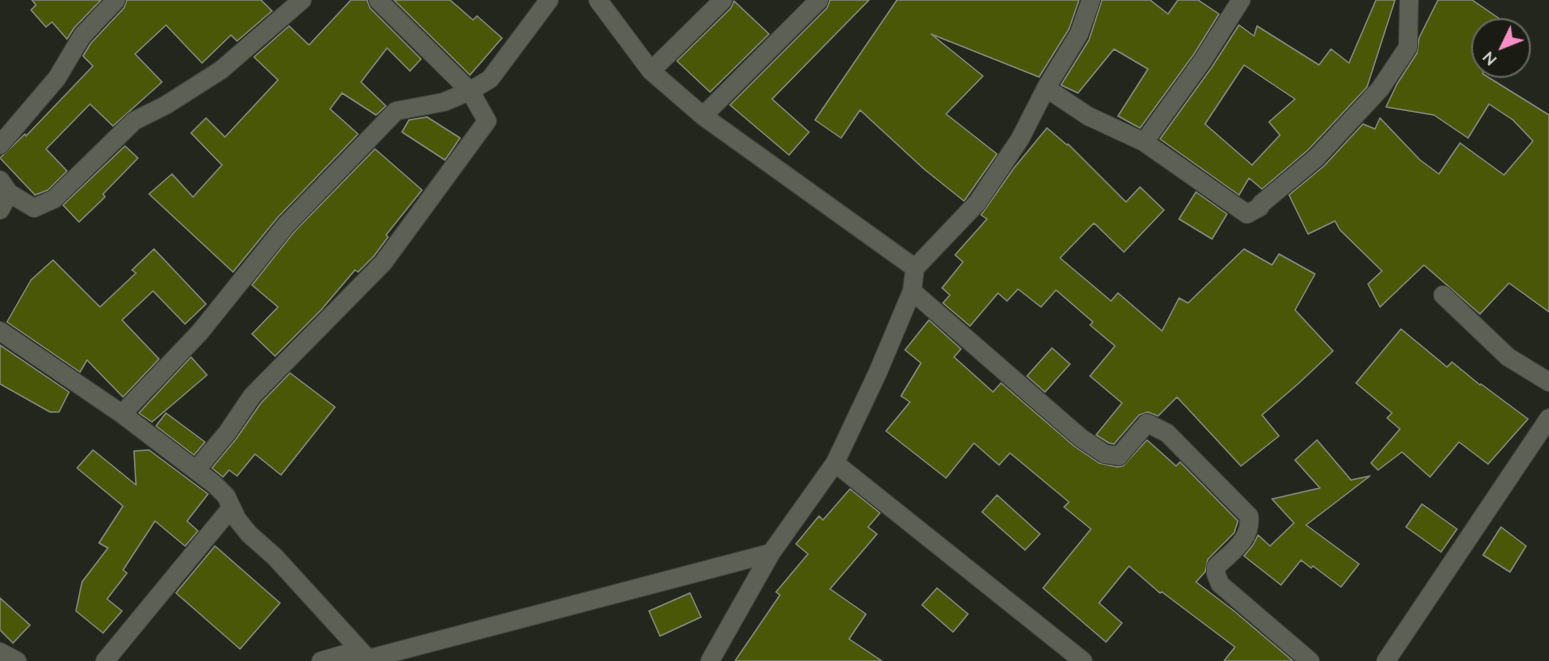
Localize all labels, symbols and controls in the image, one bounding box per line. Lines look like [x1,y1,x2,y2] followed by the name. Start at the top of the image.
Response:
[1471,18,1531,78] north arrow
[1478,48,1501,70] text: N

